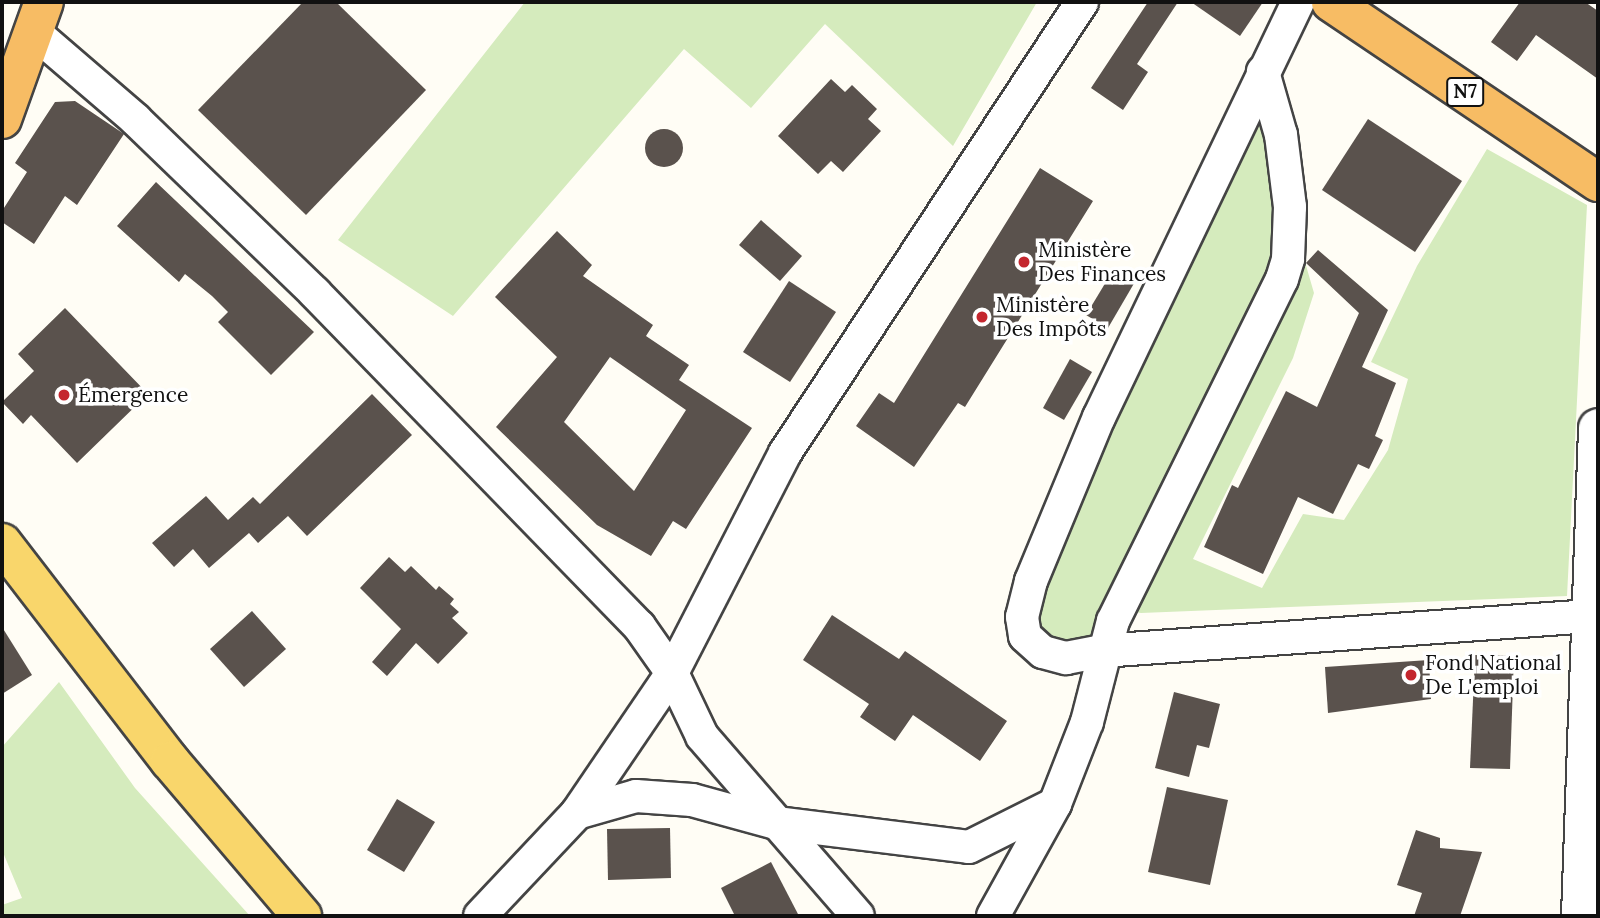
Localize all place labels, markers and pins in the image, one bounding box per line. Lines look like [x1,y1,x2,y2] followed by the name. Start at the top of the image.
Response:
[1038,237,1166,287] place label: Ministère Des Finances
[1016,254,1032,270] marker: Ministère Des Finances
[996,292,1107,342] place label: Ministère Des Impôts
[974,309,990,325] marker: Ministère Des Impôts
[78,382,188,408] place label: Émergence
[56,387,72,403] marker: Émergence
[1425,650,1561,700] place label: Fond National De L'emploi
[1403,667,1419,683] marker: Fond National De L'emploi

